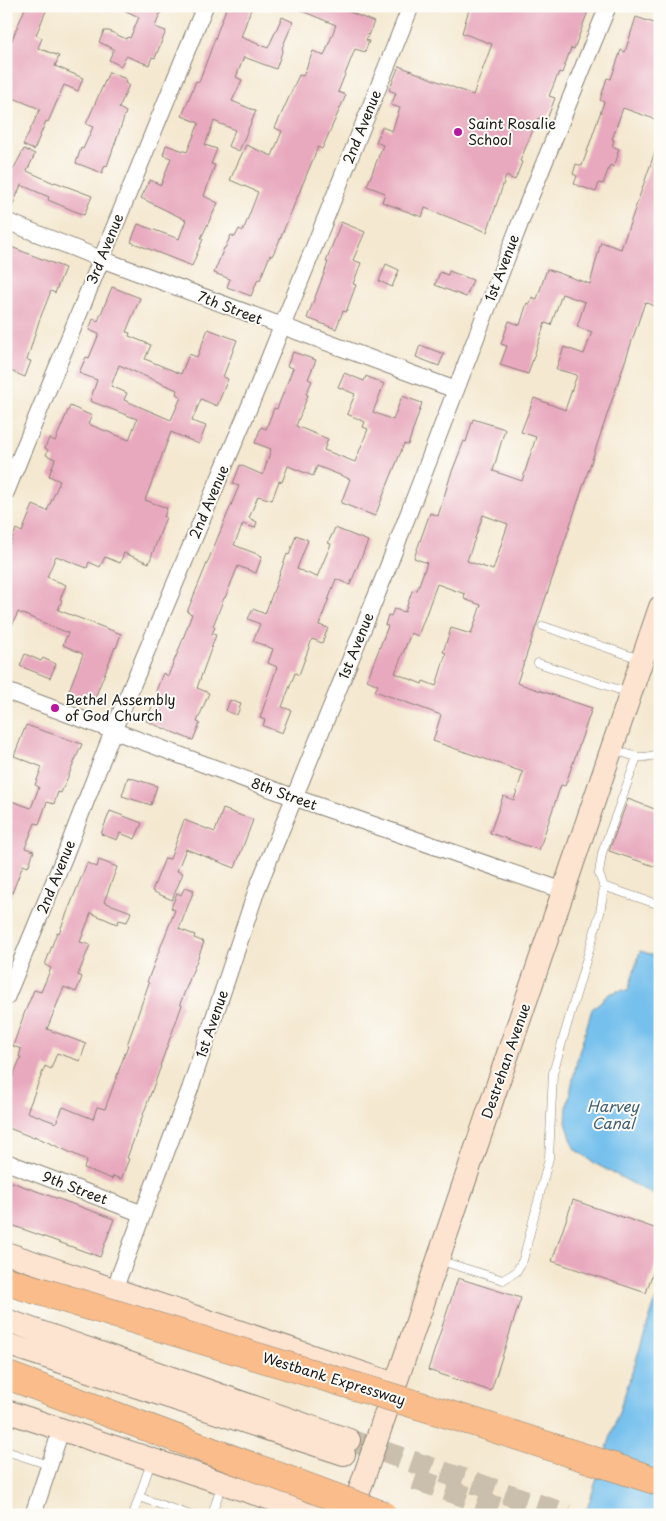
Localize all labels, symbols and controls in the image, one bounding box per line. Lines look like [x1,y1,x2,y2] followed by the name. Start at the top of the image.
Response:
[337,86,386,167] street label: 2nd Avenue
[468,113,556,150] place label: Saint Rosalie School
[452,126,464,138] marker: Saint Rosalie School
[81,210,128,287] street label: 3rd Avenue
[479,231,524,304] street label: 1st Avenue
[195,286,266,330] street label: 7th Street
[184,461,234,542] street label: 2nd Avenue
[333,609,379,682] street label: 1st Avenue
[65,689,176,726] place label: Bethel Assembly of God Church
[49,702,61,714] marker: Bethel Assembly of God Church
[248,772,320,815] street label: 8th Street
[31,836,80,917] street label: 2nd Avenue
[190,987,233,1061] street label: 1st Avenue
[476,1000,535,1121] street label: Destrehan Avenue
[587,1094,640,1134] water label: Harvey Canal
[40,1165,111,1210] street label: 9th Street
[260,1347,408,1410] street label: Westbank Expressway

